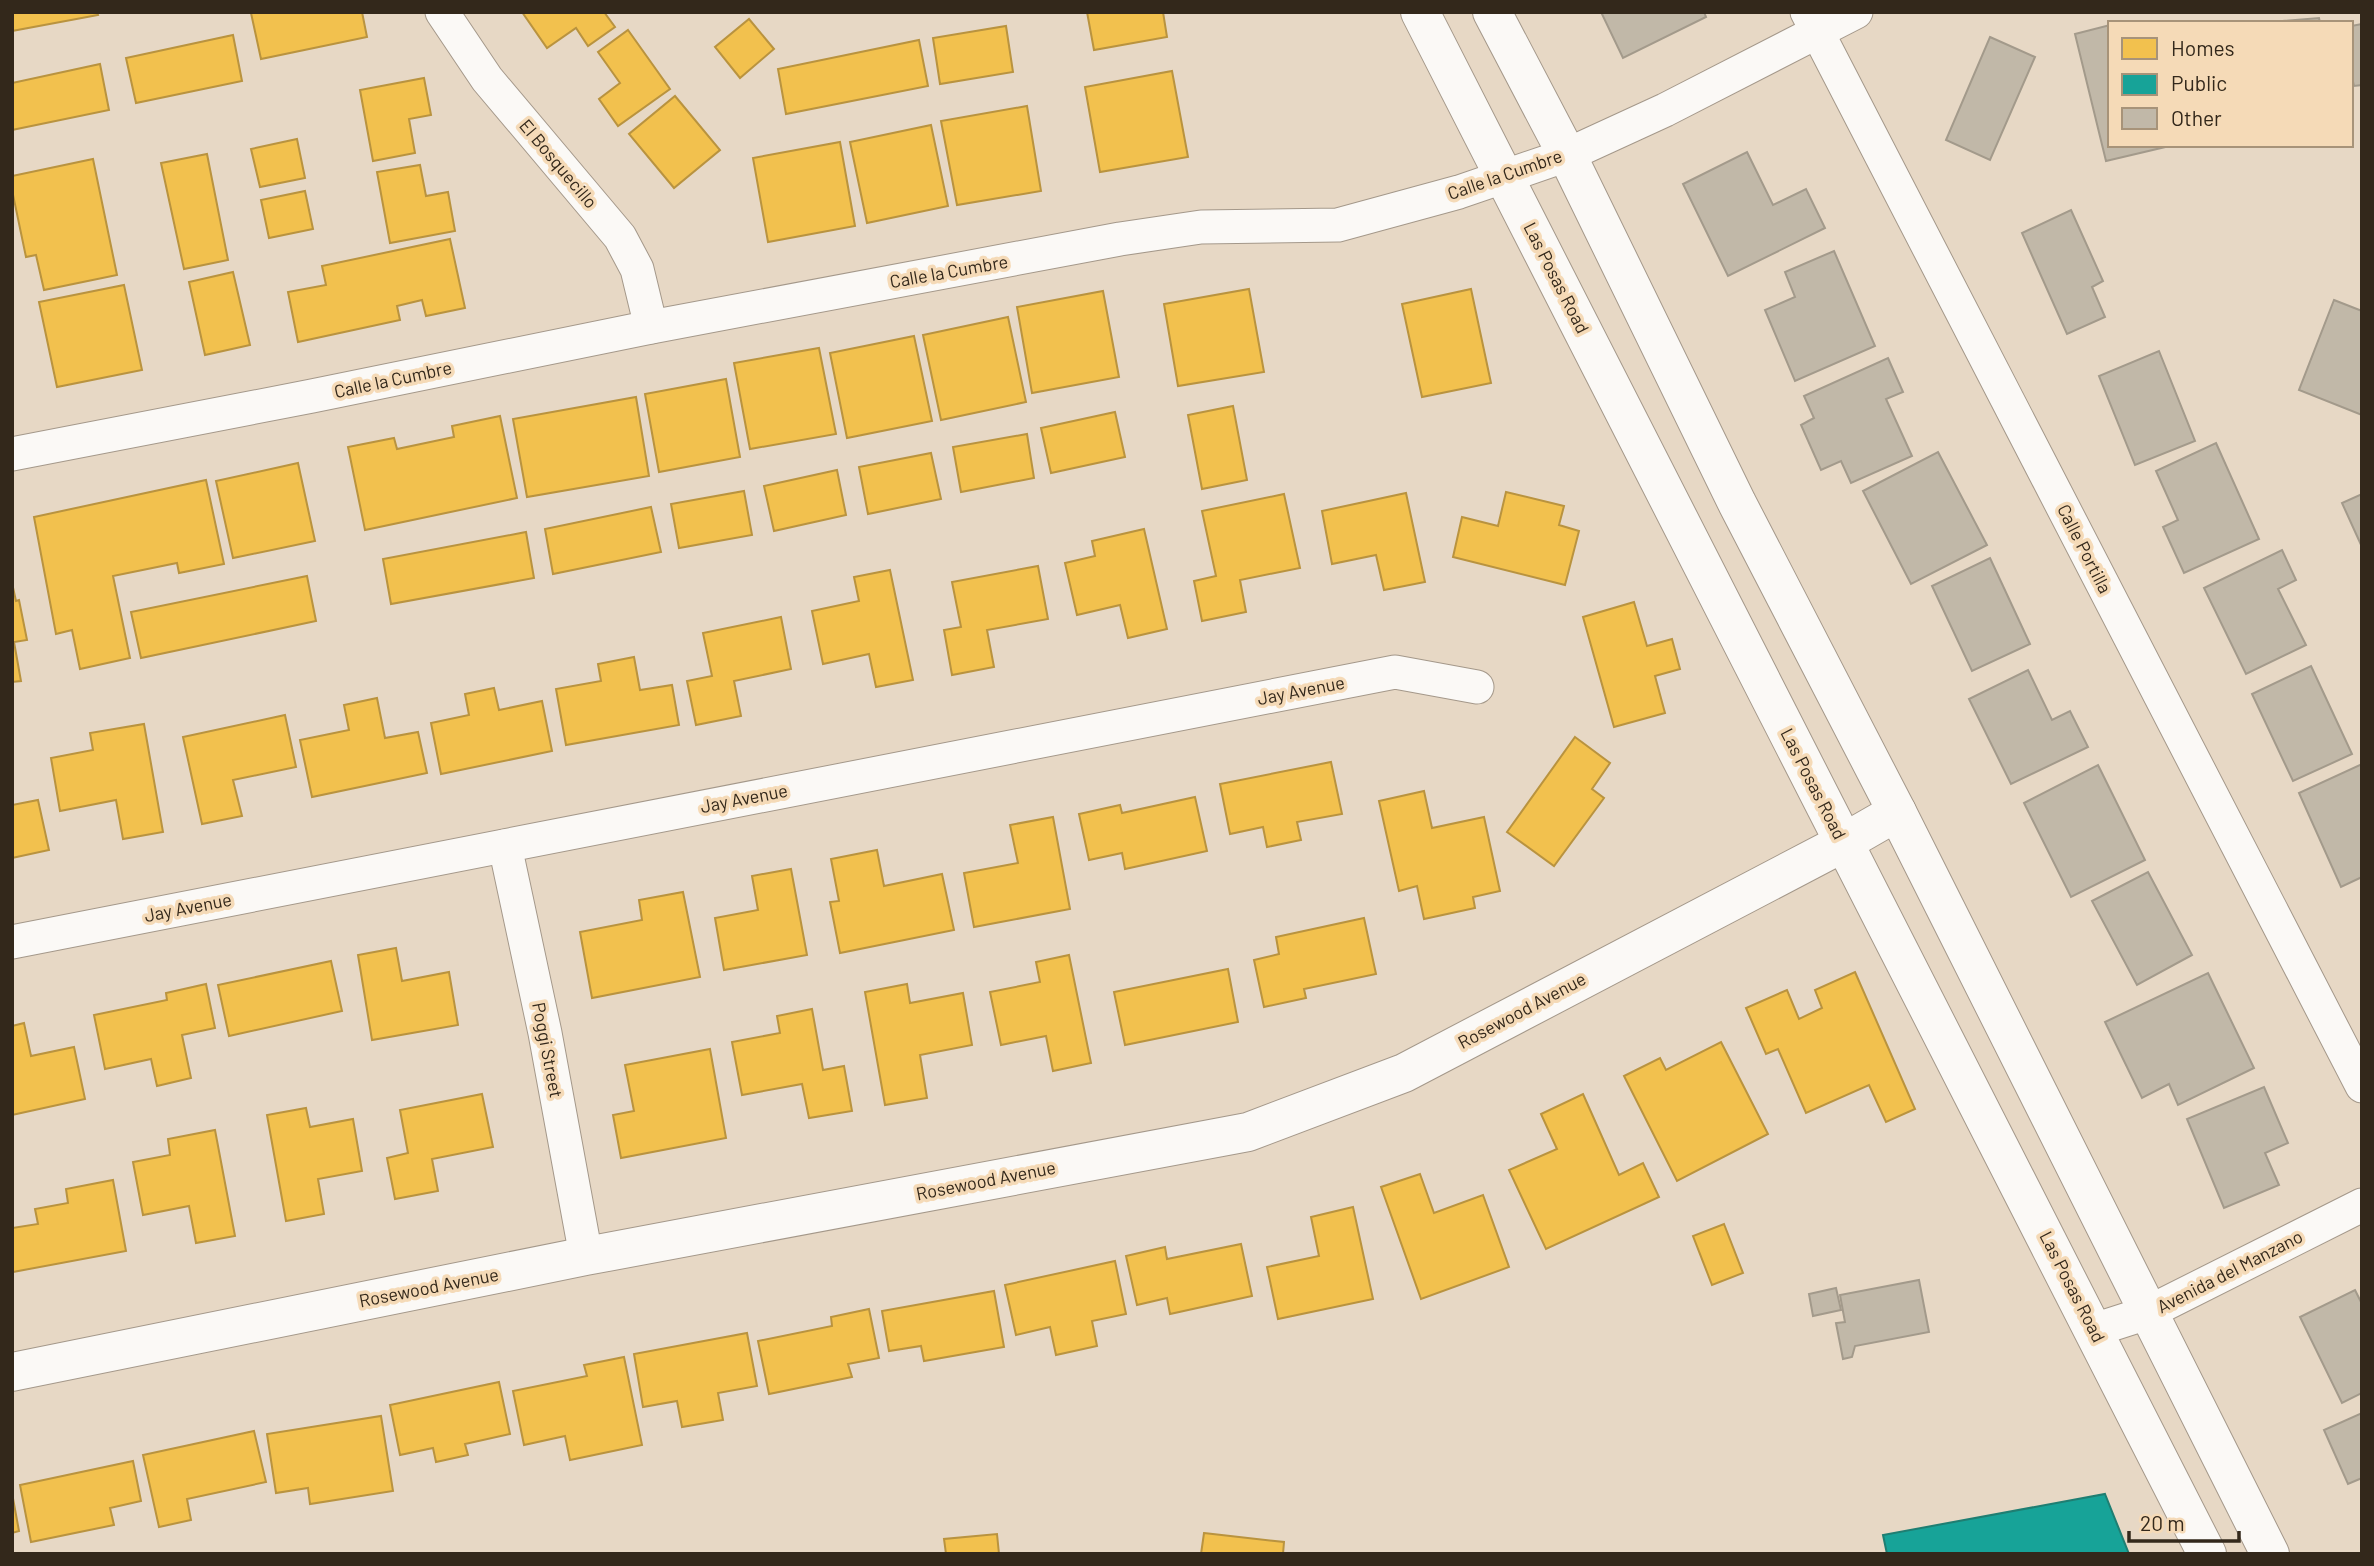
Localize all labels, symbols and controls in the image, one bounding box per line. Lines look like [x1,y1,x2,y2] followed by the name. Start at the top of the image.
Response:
[2108,21,2353,147] legend
[2171,35,2235,60] text: Homes
[2171,70,2227,95] text: Public
[2171,105,2222,130] text: Other
[515,114,602,212] street label: El Bosquecillo
[1444,144,1565,204] street label: Calle la Cumbre
[1519,218,1594,337] street label: Las Posas Road
[888,250,1010,292] street label: Calle la Cumbre
[332,356,454,402] street label: Calle la Cumbre
[2053,500,2117,597] street label: Calle Portilla
[1255,671,1346,709] street label: Jay Avenue
[1776,724,1851,843] street label: Las Posas Road
[698,779,789,817] street label: Jay Avenue
[142,888,233,926] street label: Jay Avenue
[1454,967,1589,1053] street label: Rosewood Avenue
[528,1000,568,1099] street label: Poggi Street
[914,1156,1057,1204] street label: Rosewood Avenue
[2153,1225,2306,1317] street label: Avenida del Manzano
[2035,1227,2110,1346] street label: Las Posas Road
[357,1263,500,1311] street label: Rosewood Avenue
[2129,1500,2239,1544] scale bar
[2140,1510,2185,1535] text: 20 m

